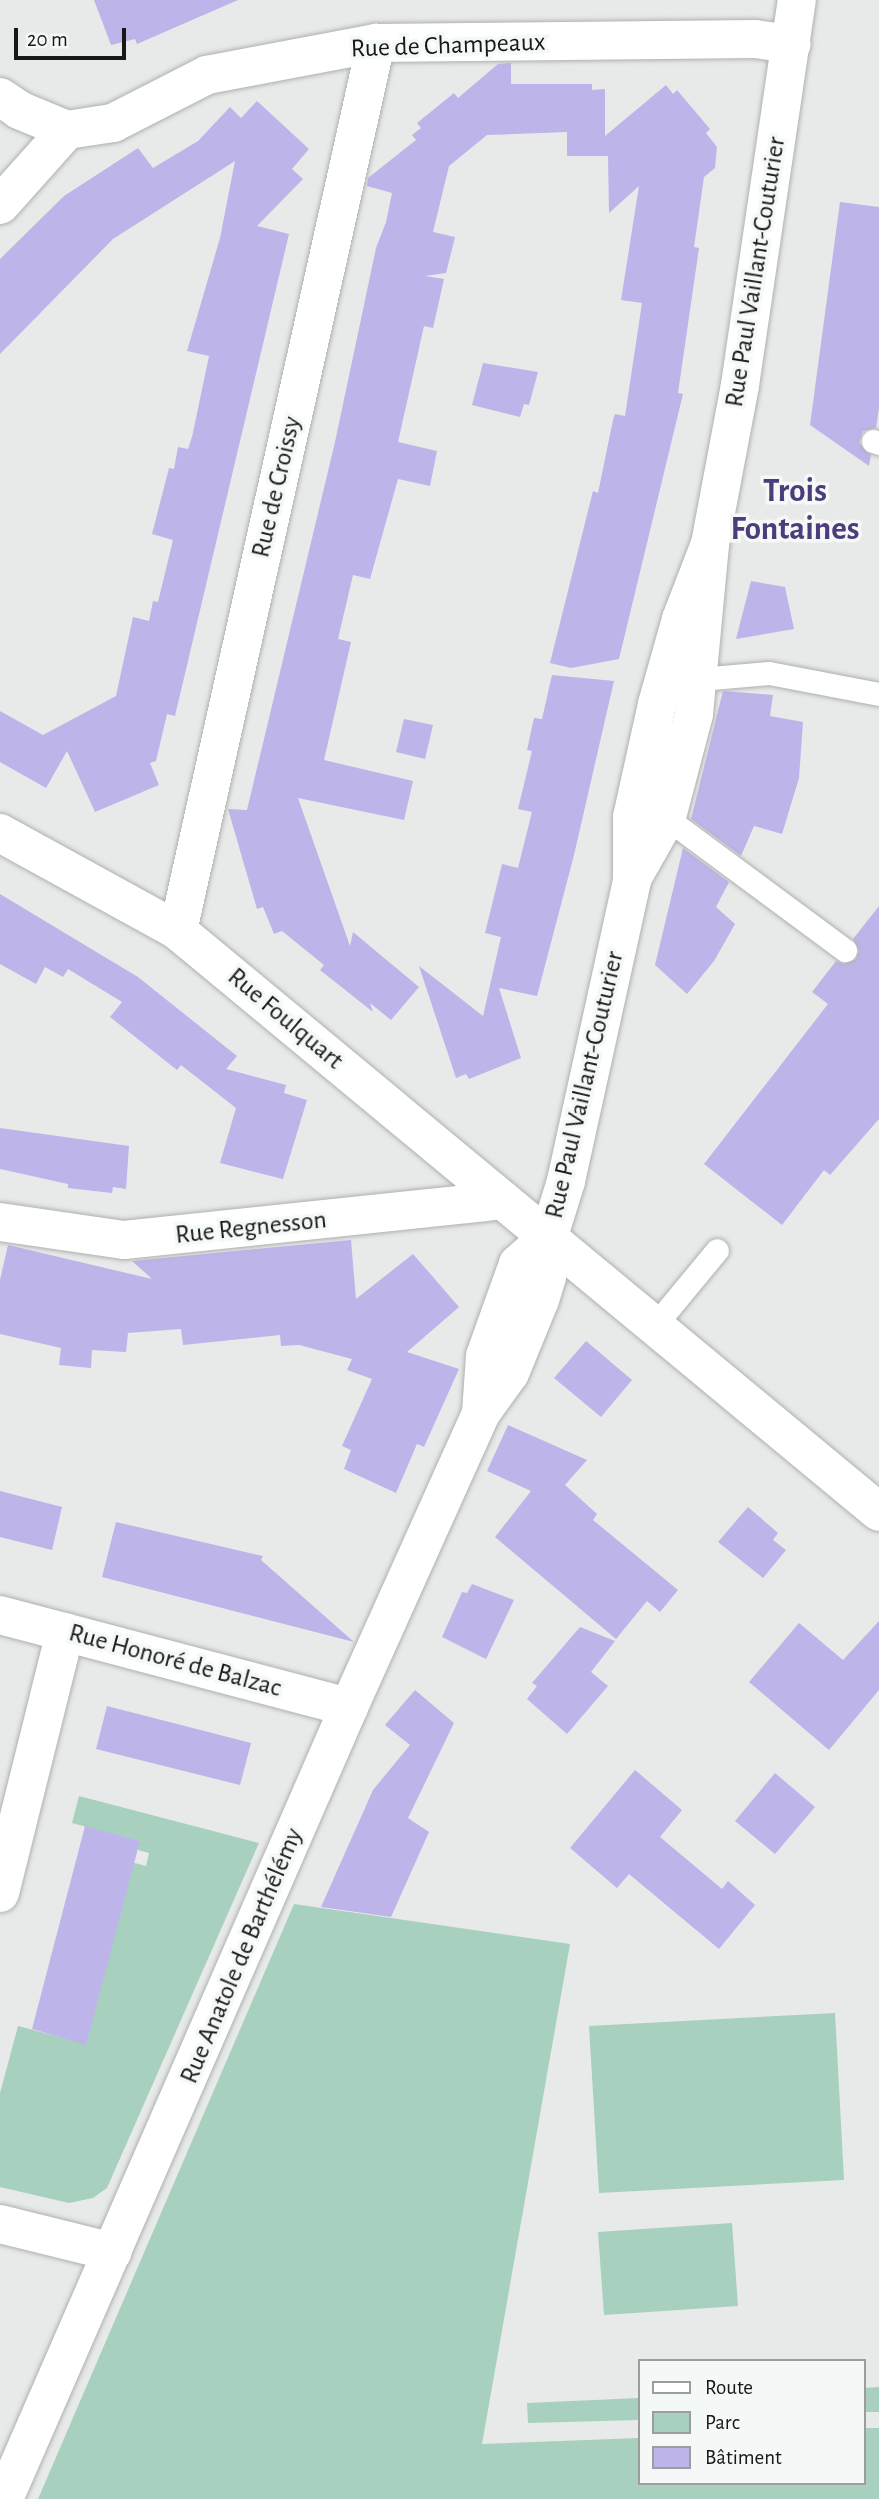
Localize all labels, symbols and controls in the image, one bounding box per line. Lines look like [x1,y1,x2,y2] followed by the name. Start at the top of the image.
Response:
[18,14,130,58] scale bar
[350,27,546,65] street label: Rue de Champeaux
[27,29,68,50] text: 20 m
[719,135,793,409] street label: Rue Paul Vaillant-Couturier
[246,413,308,561] street label: Rue de Croissy
[730,472,860,550] district label: Trois Fontaines
[539,948,631,1222] street label: Rue Paul Vaillant-Couturier
[221,962,349,1076] street label: Rue Foulquart
[174,1205,328,1251] street label: Rue Regnesson
[65,1618,285,1704] street label: Rue Honoré de Balzac
[174,1824,310,2088] street label: Rue Anatole de Barthélémy
[638,2359,865,2485] legend
[705,2377,753,2398] text: Route
[705,2412,740,2433] text: Parc
[705,2447,782,2468] text: Bâtiment

